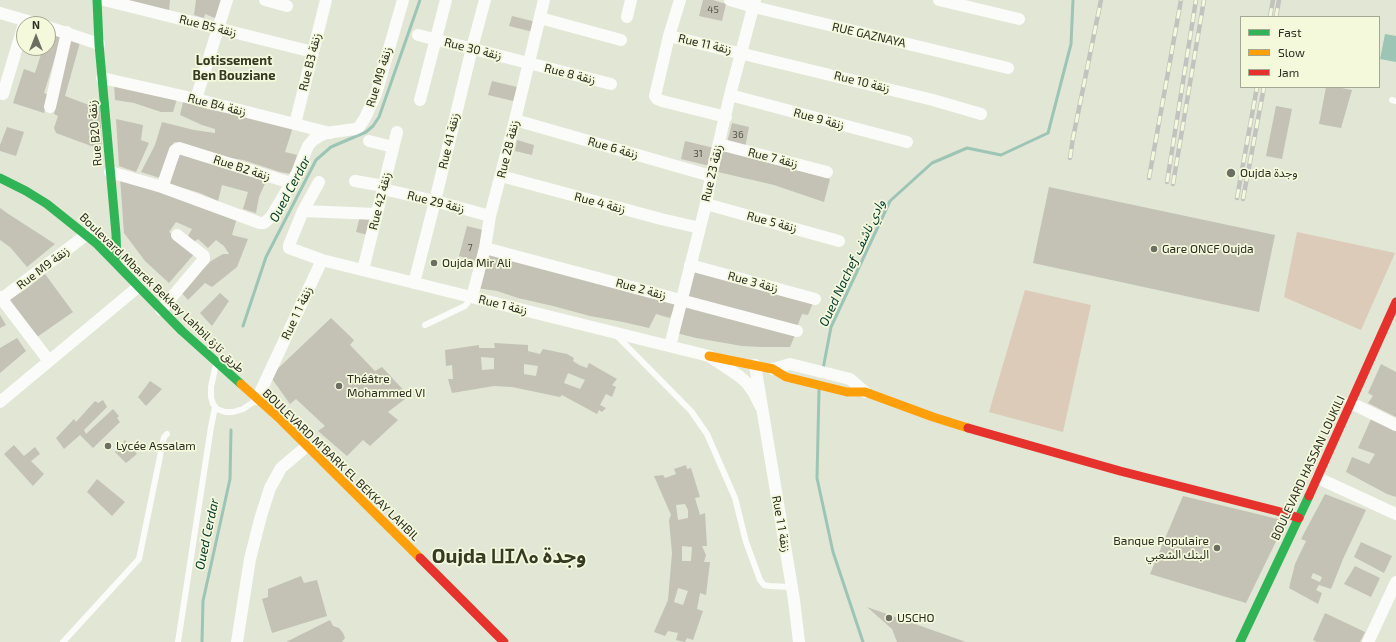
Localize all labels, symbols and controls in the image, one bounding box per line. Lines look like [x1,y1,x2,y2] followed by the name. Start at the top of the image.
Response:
[707,4,719,16] house number: 45
[178,12,238,40] street label: Rue B5 زنقة
[16,16,56,56] north arrow
[1240,16,1380,88] legend
[32,18,40,31] text: N
[831,19,907,51] street label: RUE GAZNAYA
[1278,25,1301,39] text: Fast
[677,31,733,57] street label: Rue 11 زنقة
[296,32,324,92] street label: Rue B3 زنقة
[443,35,503,63] street label: Rue 30 زنقة
[363,45,395,109] street label: Rue M9 زنقة
[1278,45,1305,59] text: Slow
[193,53,275,84] district label: Lotissement Ben Bouziane
[543,61,597,87] street label: Rue 8 زنقة
[1278,65,1299,79] text: Jam
[833,68,891,96] street label: Rue 10 زنقة
[186,91,248,119] street label: Rue B4 زنقة
[85,99,105,167] street label: Rue B20 زنقة
[792,105,846,133] street label: Rue 9 زنقة
[436,111,462,171] street label: Rue 41 زنقة
[494,119,522,179] street label: Rue 28 زنقة
[732,129,744,141] house number: 36
[586,134,640,162] street label: Rue 6 زنقة
[698,143,726,203] street label: Rue 23 زنقة
[746,145,800,171] street label: Rue 7 زنقة
[693,148,703,160] house number: 31
[212,152,272,184] street label: Rue B2 زنقة
[266,153,314,225] water label: Oued Cerdar
[1240,166,1298,180] place label: Oujda وجدة
[1225,167,1237,179] marker: Oujda وجدة
[366,171,394,231] street label: Rue 42 زنقة
[406,188,466,216] street label: Rue 29 زنقة
[573,189,627,217] street label: Rue 4 زنقة
[816,197,888,329] water label: Oued Nachef وادي ناشف
[745,208,799,236] street label: Rue 5 زنقة
[76,210,248,376] street label: Boulevard Mbarek Bekkay Lahbil طريق تازة
[467,242,473,254] house number: 7
[1162,242,1254,256] place label: Gare ONCF Oujda
[14,243,72,293] street label: Rue M9 زنقة
[1149,244,1159,254] marker: Gare ONCF Oujda
[442,256,511,270] place label: Oujda Mir Ali
[429,258,439,268] marker: Oujda Mir Ali
[726,268,780,296] street label: Rue 3 زنقة
[614,275,668,303] street label: Rue 2 زنقة
[278,284,316,342] street label: Rue 1 زنقة 1
[477,292,529,318] street label: Rue زنقة 1
[347,372,425,400] place label: Théâtre Mohammed VI
[334,381,344,391] marker: Théâtre Mohammed VI
[260,386,422,544] street label: BOULEVARD M'BARK EL BEKKAY LAHBIL
[1268,393,1348,543] street label: BOULEVARD HASSAN LOUKILI
[116,439,196,453] place label: Lycée Assalam
[103,441,113,451] marker: Lycée Assalam
[769,495,793,553] street label: Rue 1 زنقة 1
[192,497,222,571] water label: Oued Cerdar
[1113,534,1209,562] place label: Banque Populaire البنك الشعبي
[1212,543,1222,553] marker: Banque Populaire البنك الشعبي
[432,544,586,568] district label: Oujda ⵡⵊⴷⴰ وجدة
[897,611,935,625] place label: USCHO
[884,613,894,623] marker: USCHO

